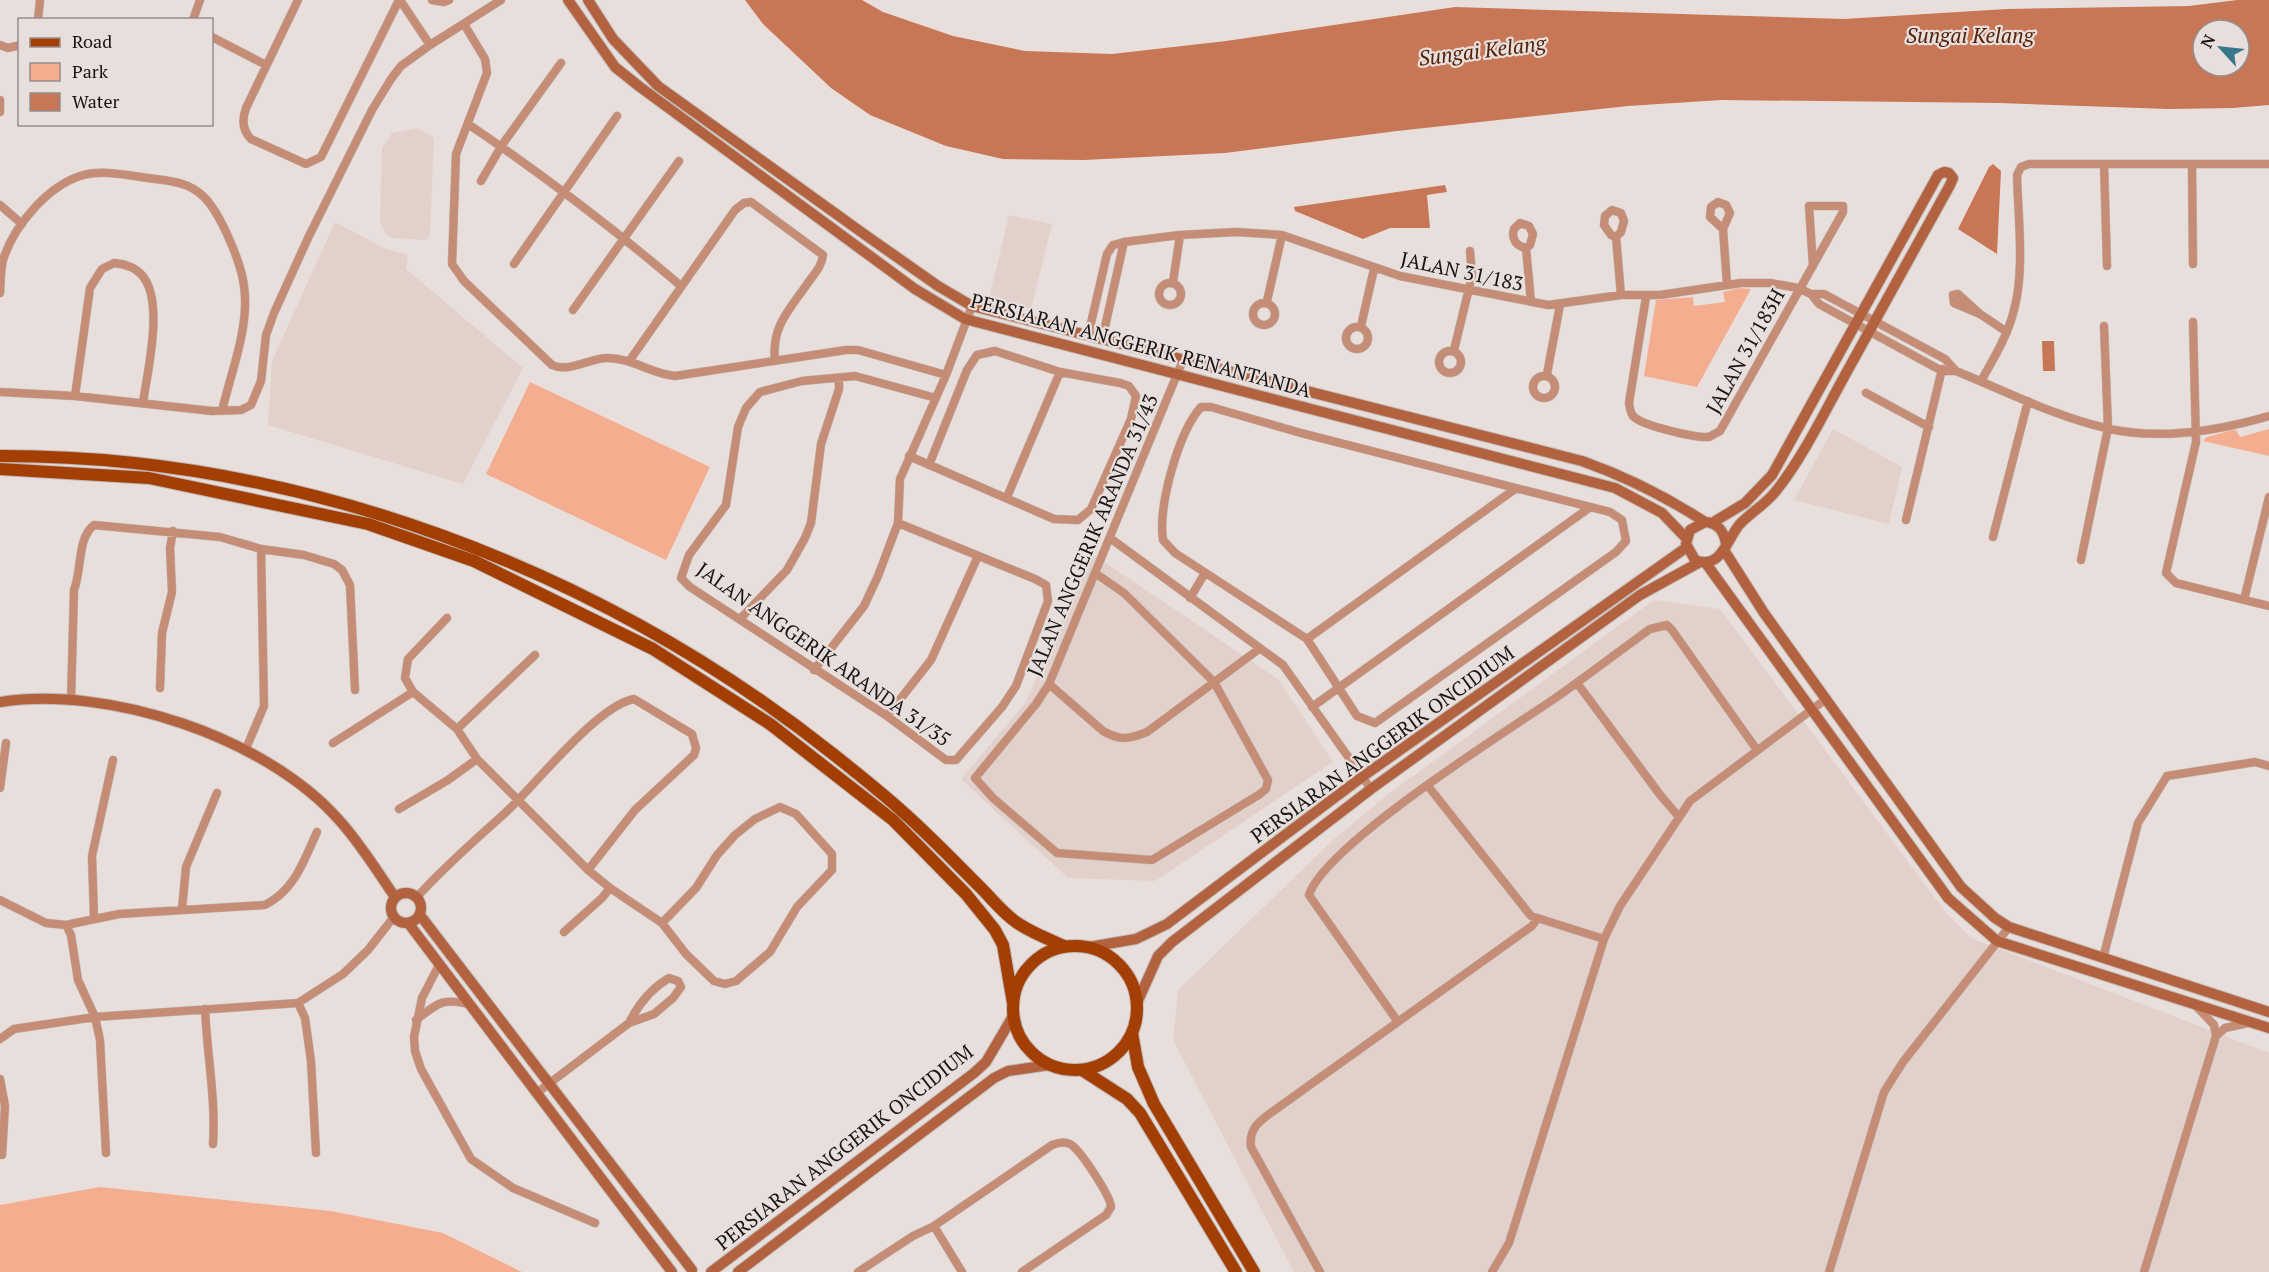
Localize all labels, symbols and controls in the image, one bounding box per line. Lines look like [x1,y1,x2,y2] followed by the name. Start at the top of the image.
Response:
[18,18,213,126] legend
[2191,18,2251,78] north arrow
[1906,21,2036,49] water label: Sungai Kelang
[1417,28,1549,72] water label: Sungai Kelang
[72,29,112,53] text: Road
[2195,31,2220,52] text: N
[72,59,109,83] text: Park
[72,89,119,113] text: Water
[1398,245,1526,297] street label: JALAN 31/183
[1699,284,1791,418] street label: JALAN 31/183H
[968,286,1315,404] street label: PERSIARAN ANGGERIK RENANTANDA
[1020,390,1164,680] street label: JALAN ANGGERIK ARANDA 31/43
[692,556,956,752] street label: JALAN ANGGERIK ARANDA 31/35
[1245,639,1519,849] street label: PERSIARAN ANGGERIK ONCIDIUM
[710,1038,978,1256] street label: PERSIARAN ANGGERIK ONCIDIUM

